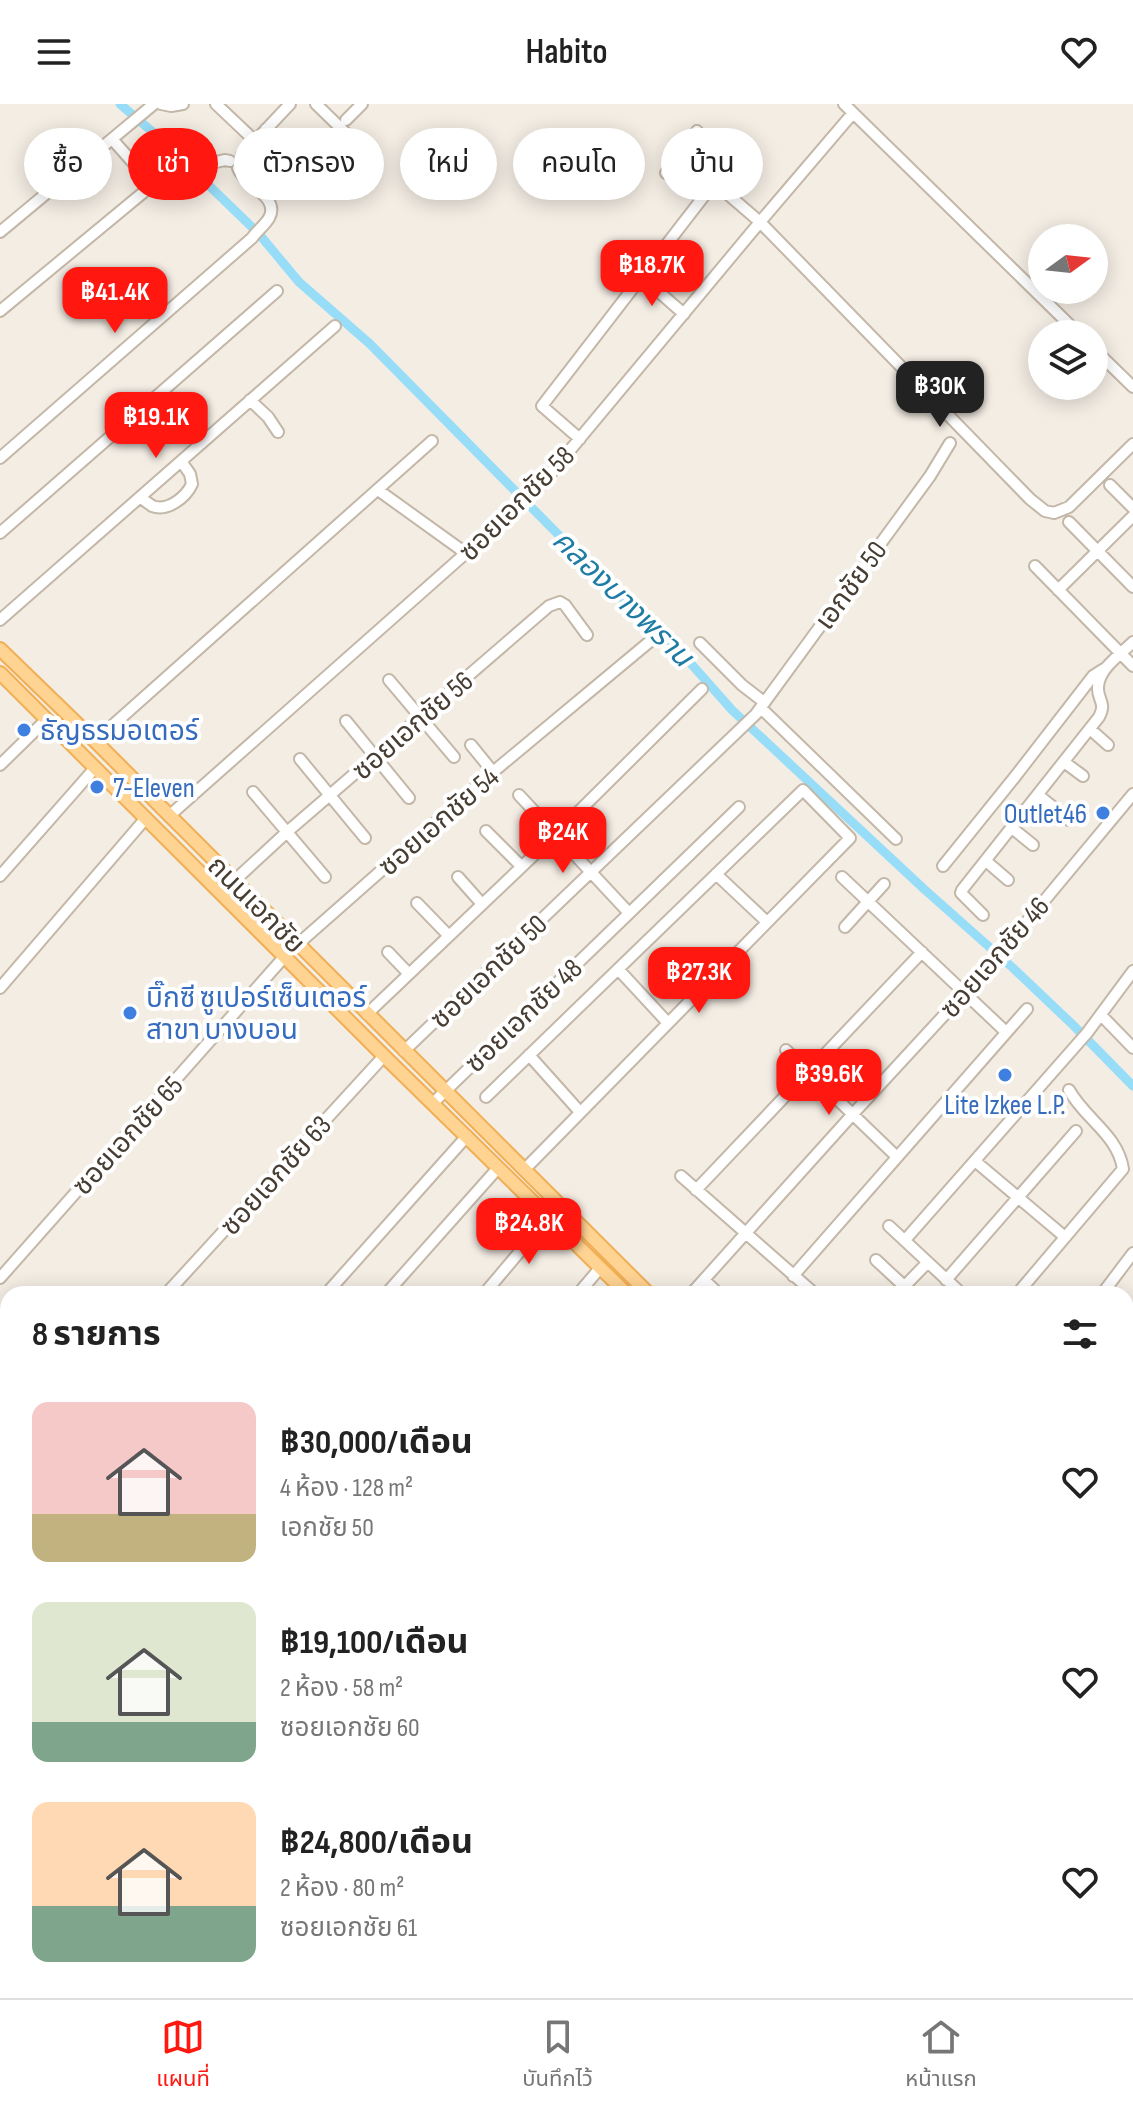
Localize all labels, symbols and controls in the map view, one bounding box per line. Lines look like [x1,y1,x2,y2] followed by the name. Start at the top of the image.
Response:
[32,30,76,74] icon: menu
[1057,30,1101,74] icon: heart
[525,31,608,74] text: Habito
[24,128,112,200] chip: ซื้อ
[128,128,218,200] chip: เช่า
[234,128,384,200] chip: ตัวกรอง
[400,128,497,200] chip: ใหม่
[513,128,645,200] chip: คอนโด
[661,128,763,200] chip: บ้าน
[1028,224,1108,304] north arrow
[1028,224,1108,400] map controls
[587,240,717,308] pin: ฿18.7K
[619,250,685,281] text: ฿18.7K
[50,267,180,335] pin: ฿41.4K
[80,277,150,308] text: ฿41.4K
[1028,320,1108,400] button: layers
[893,361,987,429] pin: ฿30K
[914,371,966,402] text: ฿30K
[91,392,221,460] pin: ฿19.1K
[123,402,189,433] text: ฿19.1K
[453,440,581,568] street label: ซอยเอกชัย 58
[545,523,701,676] water label: คลองบางพราน
[808,535,894,636] street label: เอกชัย 50
[346,665,480,787] street label: ซอยเอกชัย 56
[40,715,200,748] place label: ธัญธรมอเตอร์
[15,721,33,739] marker: ธัญธรมอเตอร์
[372,761,506,883] street label: ซอยเอกชัย 54
[113,772,195,805] place label: 7-Eleven
[88,778,106,796] marker: 7-Eleven
[1004,798,1087,831] place label: Outlet46
[1094,804,1112,822] marker: Outlet46
[516,807,610,875] pin: ฿24K
[537,817,589,848] text: ฿24K
[200,850,311,961] street label: ถนนเอกชัย
[934,891,1057,1025] street label: ซอยเอกชัย 46
[424,908,554,1036] street label: ซอยเอกชัย 50
[634,947,764,1015] pin: ฿27.3K
[459,952,589,1080] street label: ซอยเอกชัย 48
[666,957,732,988] text: ฿27.3K
[146,980,367,1047] place label: บิ๊กซี ซูเปอร์เซ็นเตอร์ สาขา บางบอน
[121,1004,139,1022] marker: บิ๊กซี ซูเปอร์เซ็นเตอร์ สาขา บางบอน
[764,1049,894,1117] pin: ฿39.6K
[794,1059,864,1090] text: ฿39.6K
[996,1066,1014,1084] marker: Lite Izkee L.P.
[66,1070,190,1202] street label: ซอยเอกชัย 65
[944,1089,1066,1122] place label: Lite Izkee L.P.
[214,1109,338,1243] street label: ซอยเอกชัย 63
[464,1198,594,1266] pin: ฿24.8K
[494,1208,564,1239] text: ฿24.8K
[1058,1312,1102,1356] icon: filters
[32,1314,161,1355] text: 8 รายการ
[280,1422,473,1463] text: ฿30,000/เดือน
[96,1434,192,1530] icon: home
[1058,1460,1102,1504] icon: heart
[280,1473,413,1504] text: 4 ห้อง · 128 m²
[280,1513,374,1544] text: เอกชัย 50
[280,1622,469,1663] text: ฿19,100/เดือน
[96,1634,192,1730] icon: home
[1058,1660,1102,1704] icon: heart
[280,1673,403,1704] text: 2 ห้อง · 58 m²
[280,1713,420,1744] text: ซอยเอกชัย 60
[280,1822,473,1863] text: ฿24,800/เดือน
[96,1834,192,1930] icon: home
[1058,1860,1102,1904] icon: heart
[280,1873,404,1904] text: 2 ห้อง · 80 m²
[280,1913,417,1944] text: ซอยเอกชัย 61
[156,2015,210,2096] tab: แผนที่
[522,2015,593,2096] tab: บันทึกไว้
[905,2015,977,2096] tab: หน้าแรก

